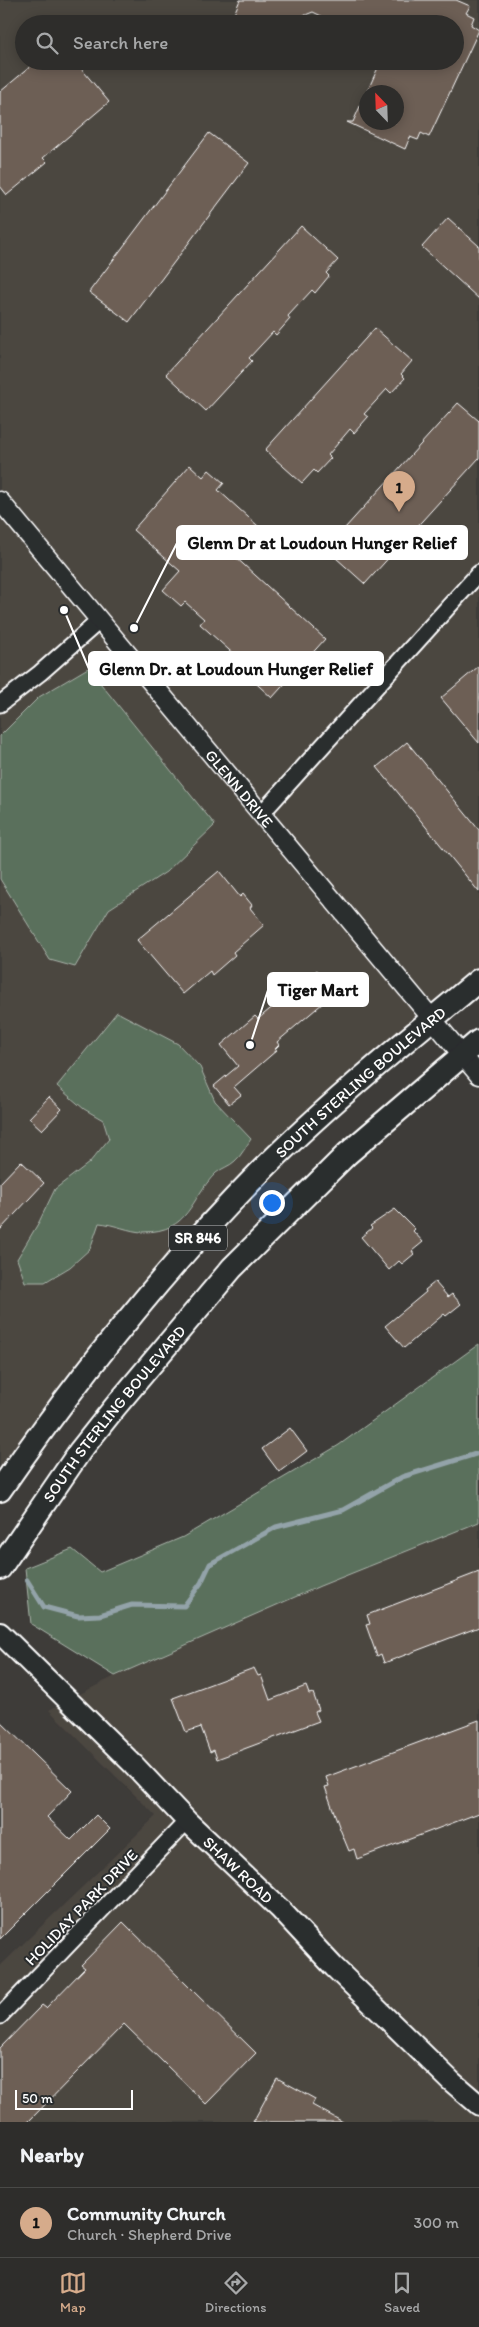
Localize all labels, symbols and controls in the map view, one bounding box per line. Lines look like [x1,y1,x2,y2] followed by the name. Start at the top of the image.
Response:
[15,15,464,70] search box
[33,29,61,57] icon: search
[73,31,168,54] text: Search here
[359,85,404,130] north arrow
[383,471,415,512] pin: 1
[177,526,467,559] callout: Glenn Dr at Loudoun Hunger Relief
[187,532,458,554] text: Glenn Dr at Loudoun Hunger Relief
[89,652,383,685] callout: Glenn Dr. at Loudoun Hunger Relief
[99,658,374,680] text: Glenn Dr. at Loudoun Hunger Relief
[201,746,277,831] street label: GLENN DRIVE
[268,973,368,1006] callout: Tiger Mart
[276,979,359,1001] text: Tiger Mart
[271,1003,450,1162] street label: SOUTH STERLING BOULEVARD
[259,1190,285,1216] your location
[169,1226,227,1250] road number: SR 846
[39,1322,190,1506] street label: SOUTH STERLING BOULEVARD
[199,1832,277,1908] street label: SHAW ROAD
[21,1845,142,1969] street label: HOLIDAY PARK DRIVE
[15,2087,132,2110] scale bar
[22,2090,53,2107] text: 50 m
[20,2142,84,2167] text: Nearby
[67,2202,226,2225] text: Community Church
[32,2213,40,2232] text: 1
[414,2213,459,2232] text: 300 m
[67,2225,232,2244] text: Church · Shepherd Drive
[59,2269,87,2316] tab: Map
[205,2269,266,2316] tab: Directions
[384,2269,420,2316] tab: Saved

